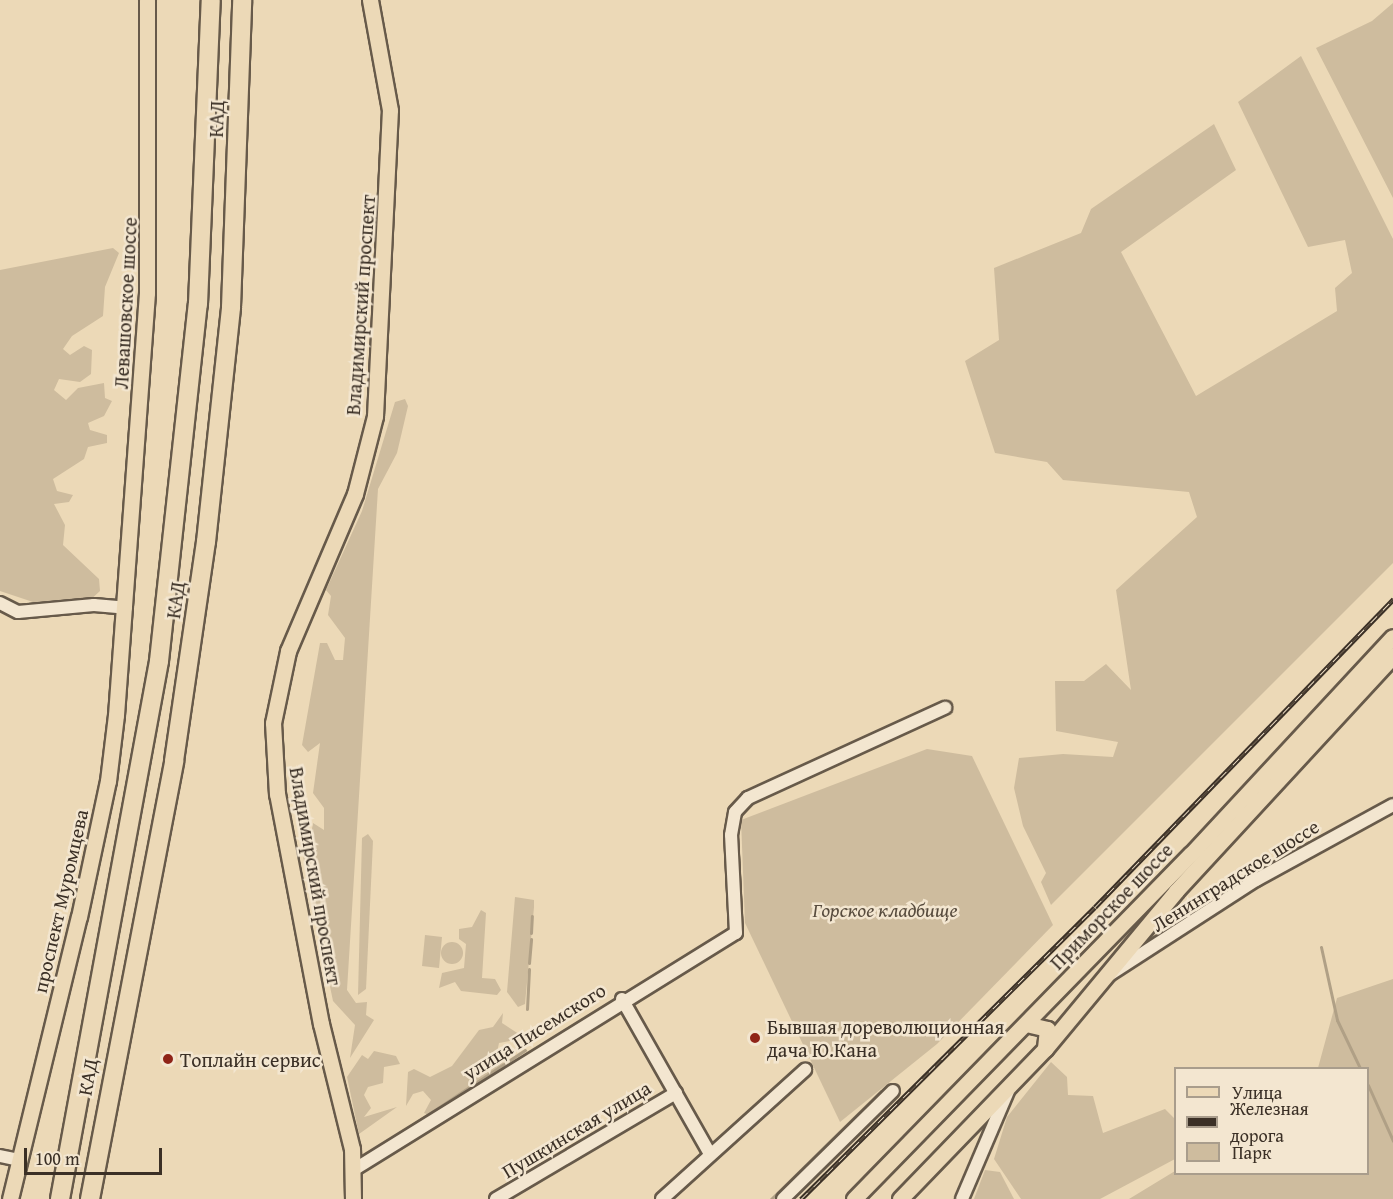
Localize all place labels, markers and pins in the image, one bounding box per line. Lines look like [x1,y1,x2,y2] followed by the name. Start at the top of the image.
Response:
[767,1014,1004,1061] place label: Бывшая дореволюционная дача Ю.Кана
[748,1031,762,1045] marker: Бывшая дореволюционная дача Ю.Кана
[180,1047,321,1071] place label: Топлайн сервис
[161,1052,175,1066] marker: Топлайн сервис

